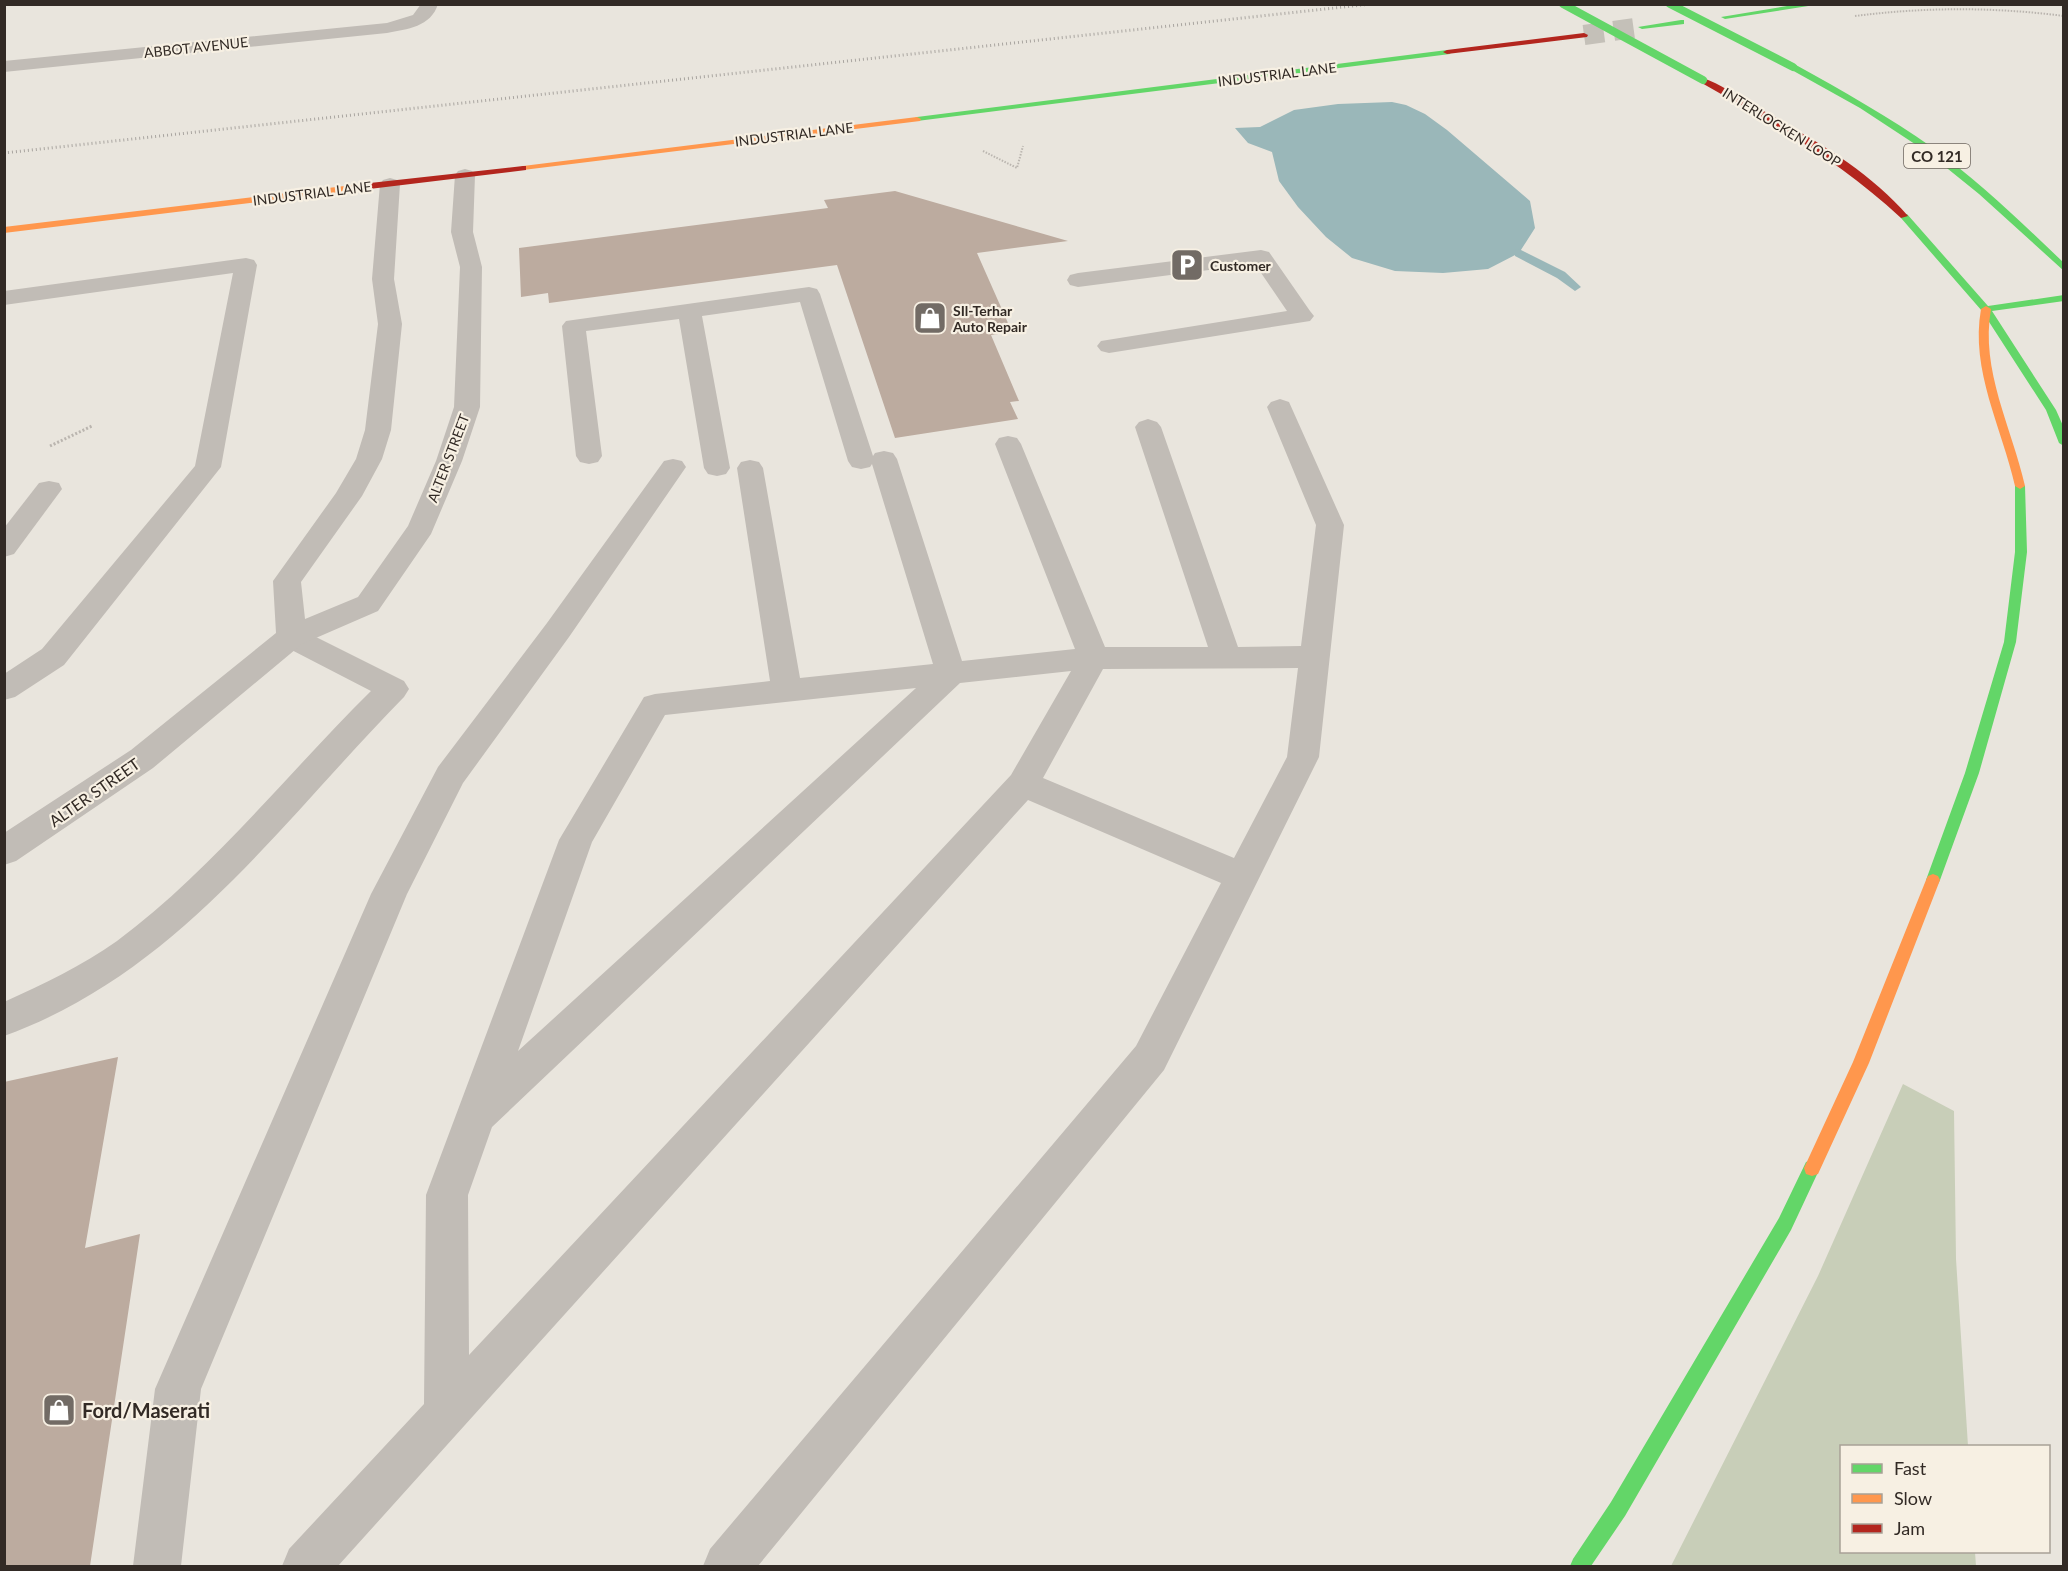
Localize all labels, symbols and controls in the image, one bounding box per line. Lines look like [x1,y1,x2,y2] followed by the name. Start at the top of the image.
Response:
[143,33,249,61] street label: ABBOT AVENUE
[1217,58,1337,90] street label: INDUSTRIAL LANE
[1720,84,1844,170] street label: INTERLOCKEN LOOP
[734,118,854,150] street label: INDUSTRIAL LANE
[1904,144,1970,168] road number: CO 121
[252,177,372,209] street label: INDUSTRIAL LANE
[1169,247,1205,283] parking icon: Customer
[1210,257,1272,274] place label: Customer
[912,300,948,336] shop icon: SIl-Terhar Auto Repair
[952,302,1028,335] place label: SIl-Terhar Auto Repair
[423,411,473,505] street label: ALTER STREET
[45,753,143,830] street label: ALTER STREET
[41,1392,77,1428] shop icon: Ford/Maserati
[82,1398,210,1422] place label: Ford/Maserati
[1840,1445,2050,1553] legend
[1894,1457,1927,1479] text: Fast
[1894,1487,1932,1509] text: Slow
[1894,1517,1925,1539] text: Jam

